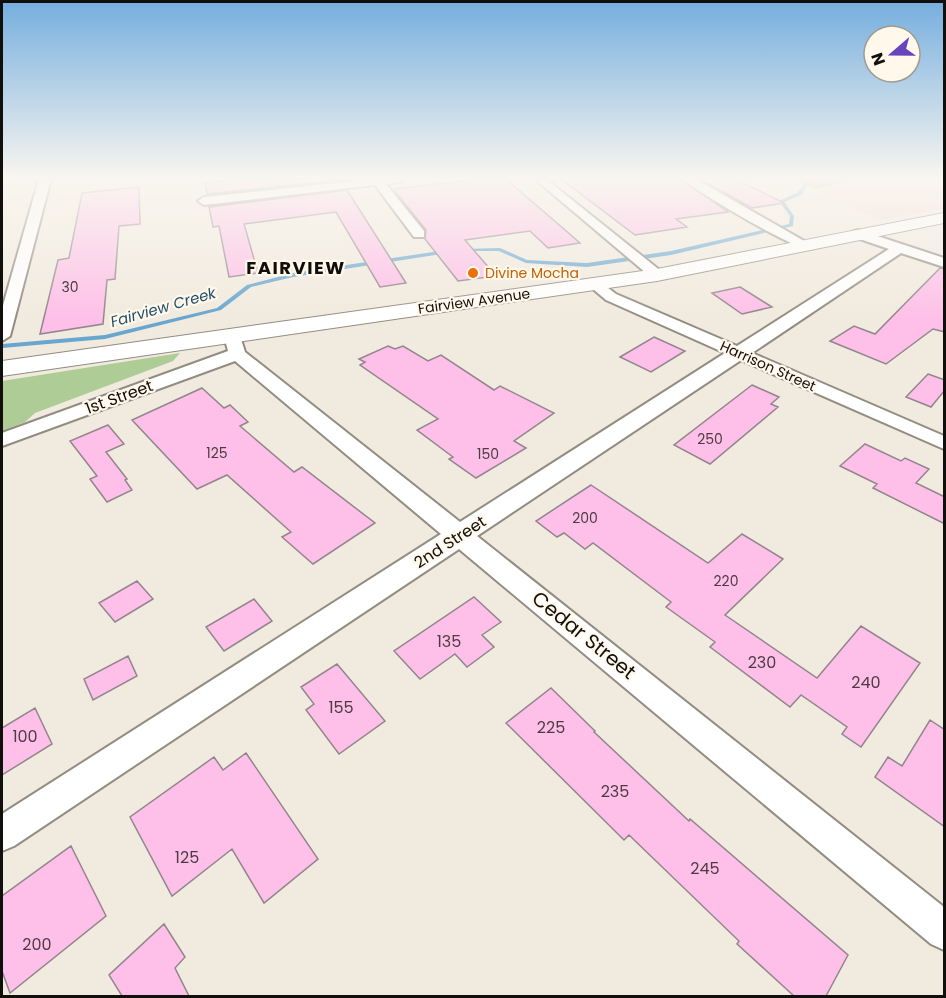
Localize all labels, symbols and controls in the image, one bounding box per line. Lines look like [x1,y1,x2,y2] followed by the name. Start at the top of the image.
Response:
[862,24,922,84] north arrow
[866,49,891,69] text: N
[246,255,346,280] district label: FAIRVIEW
[485,263,579,283] place label: Divine Mocha
[466,266,480,280] marker: Divine Mocha
[61,277,79,297] house number: 30
[108,282,219,332] water label: Fairview Creek
[417,283,532,319] street label: Fairview Avenue
[717,336,819,396] street label: Harrison Street
[82,374,156,420] street label: 1st Street
[697,429,723,449] house number: 250
[206,443,228,463] house number: 125
[477,444,499,464] house number: 150
[572,508,598,528] house number: 200
[410,510,491,574] street label: 2nd Street
[714,571,738,591] house number: 220
[526,584,642,686] street label: Cedar Street
[437,630,461,653] house number: 135
[748,651,776,674] house number: 230
[851,671,881,694] house number: 240
[328,696,354,719] house number: 155
[537,716,565,739] house number: 225
[12,725,38,748] house number: 100
[601,780,629,803] house number: 235
[175,846,199,869] house number: 125
[690,857,720,880] house number: 245
[22,933,52,956] house number: 200

